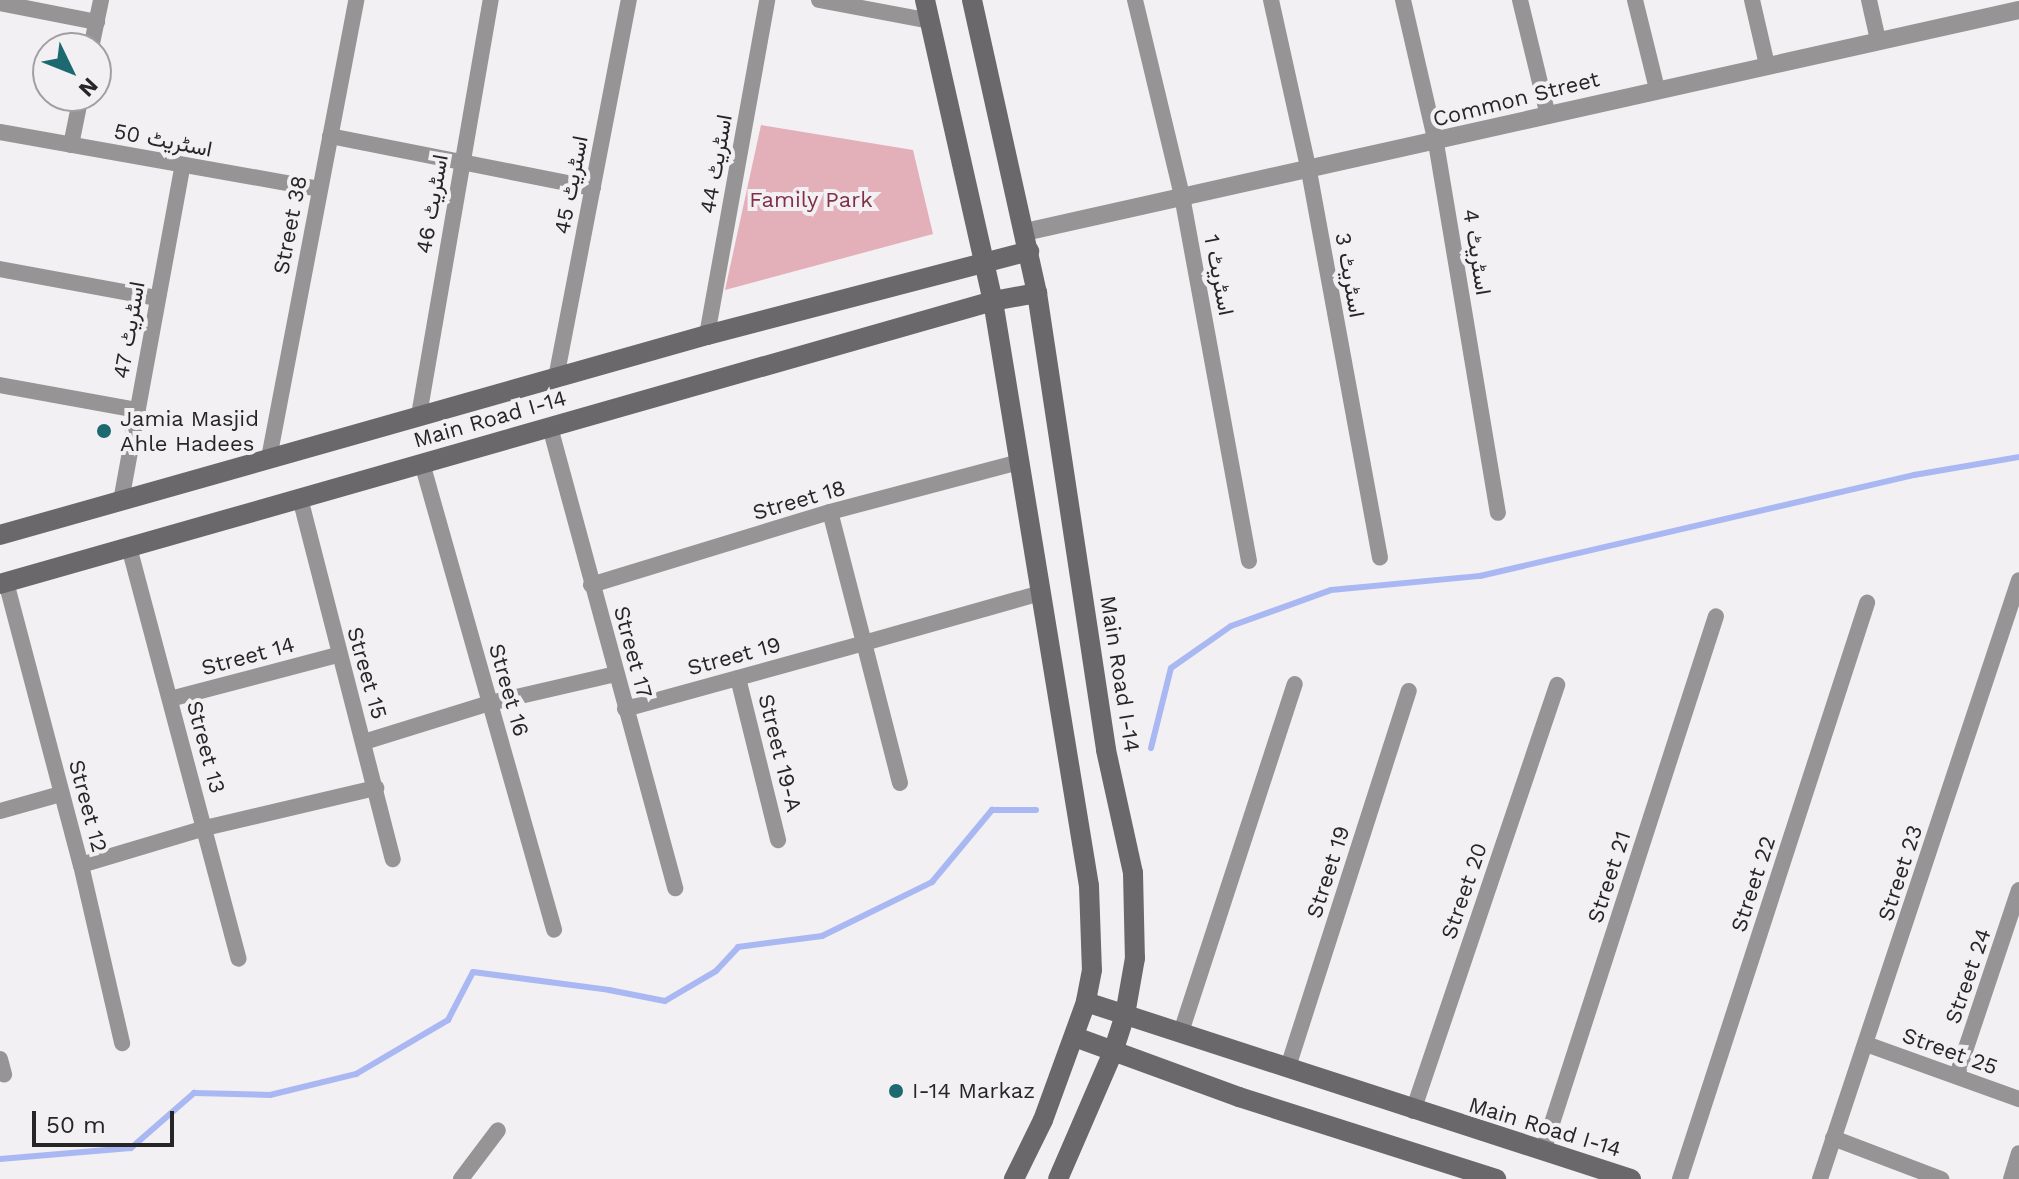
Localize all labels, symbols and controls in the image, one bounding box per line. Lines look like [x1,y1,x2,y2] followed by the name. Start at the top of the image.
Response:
[32,32,112,112] north arrow
[1430,66,1602,132] street label: Common Street
[74,73,103,102] text: N
[694,112,738,216] street label: اسٹریٹ 44
[112,118,214,162] street label: اسٹریٹ 50
[549,134,593,236] street label: اسٹریٹ 45
[410,152,454,256] street label: اسٹریٹ 46
[267,173,313,277] street label: Street 38
[749,187,873,213] park label: Family Park
[1457,207,1497,297] street label: اسٹریٹ 4
[1330,230,1370,320] street label: اسٹریٹ 3
[1198,232,1240,318] street label: اسٹریٹ 1
[108,280,150,380] street label: اسٹریٹ 47
[410,385,570,453] street label: Main Road I-14
[120,405,259,456] place label: Jamia Masjid Ahle Hadees
[95,422,113,440] marker: Jamia Masjid Ahle Hadees
[749,474,849,526] street label: Street 18
[1095,594,1145,754] street label: Main Road I-14
[608,603,658,701] street label: Street 17
[341,624,393,722] street label: Street 15
[198,631,298,681] street label: Street 14
[684,631,784,681] street label: Street 19
[483,640,535,740] street label: Street 16
[753,691,807,815] street label: Street 19-A
[181,698,231,796] street label: Street 13
[63,757,113,855] street label: Street 12
[1301,822,1355,922] street label: Street 19
[1872,822,1928,924] street label: Street 23
[1582,828,1636,926] street label: Street 21
[1725,833,1781,935] street label: Street 22
[1435,839,1493,943] street label: Street 20
[1939,925,1997,1027] street label: Street 24
[1899,1022,2001,1080] street label: Street 25
[912,1078,1035,1104] place label: I-14 Markaz
[887,1082,905,1100] marker: I-14 Markaz
[1466,1091,1624,1163] street label: Main Road I-14
[36,1095,178,1145] scale bar
[46,1111,106,1139] text: 50 m

